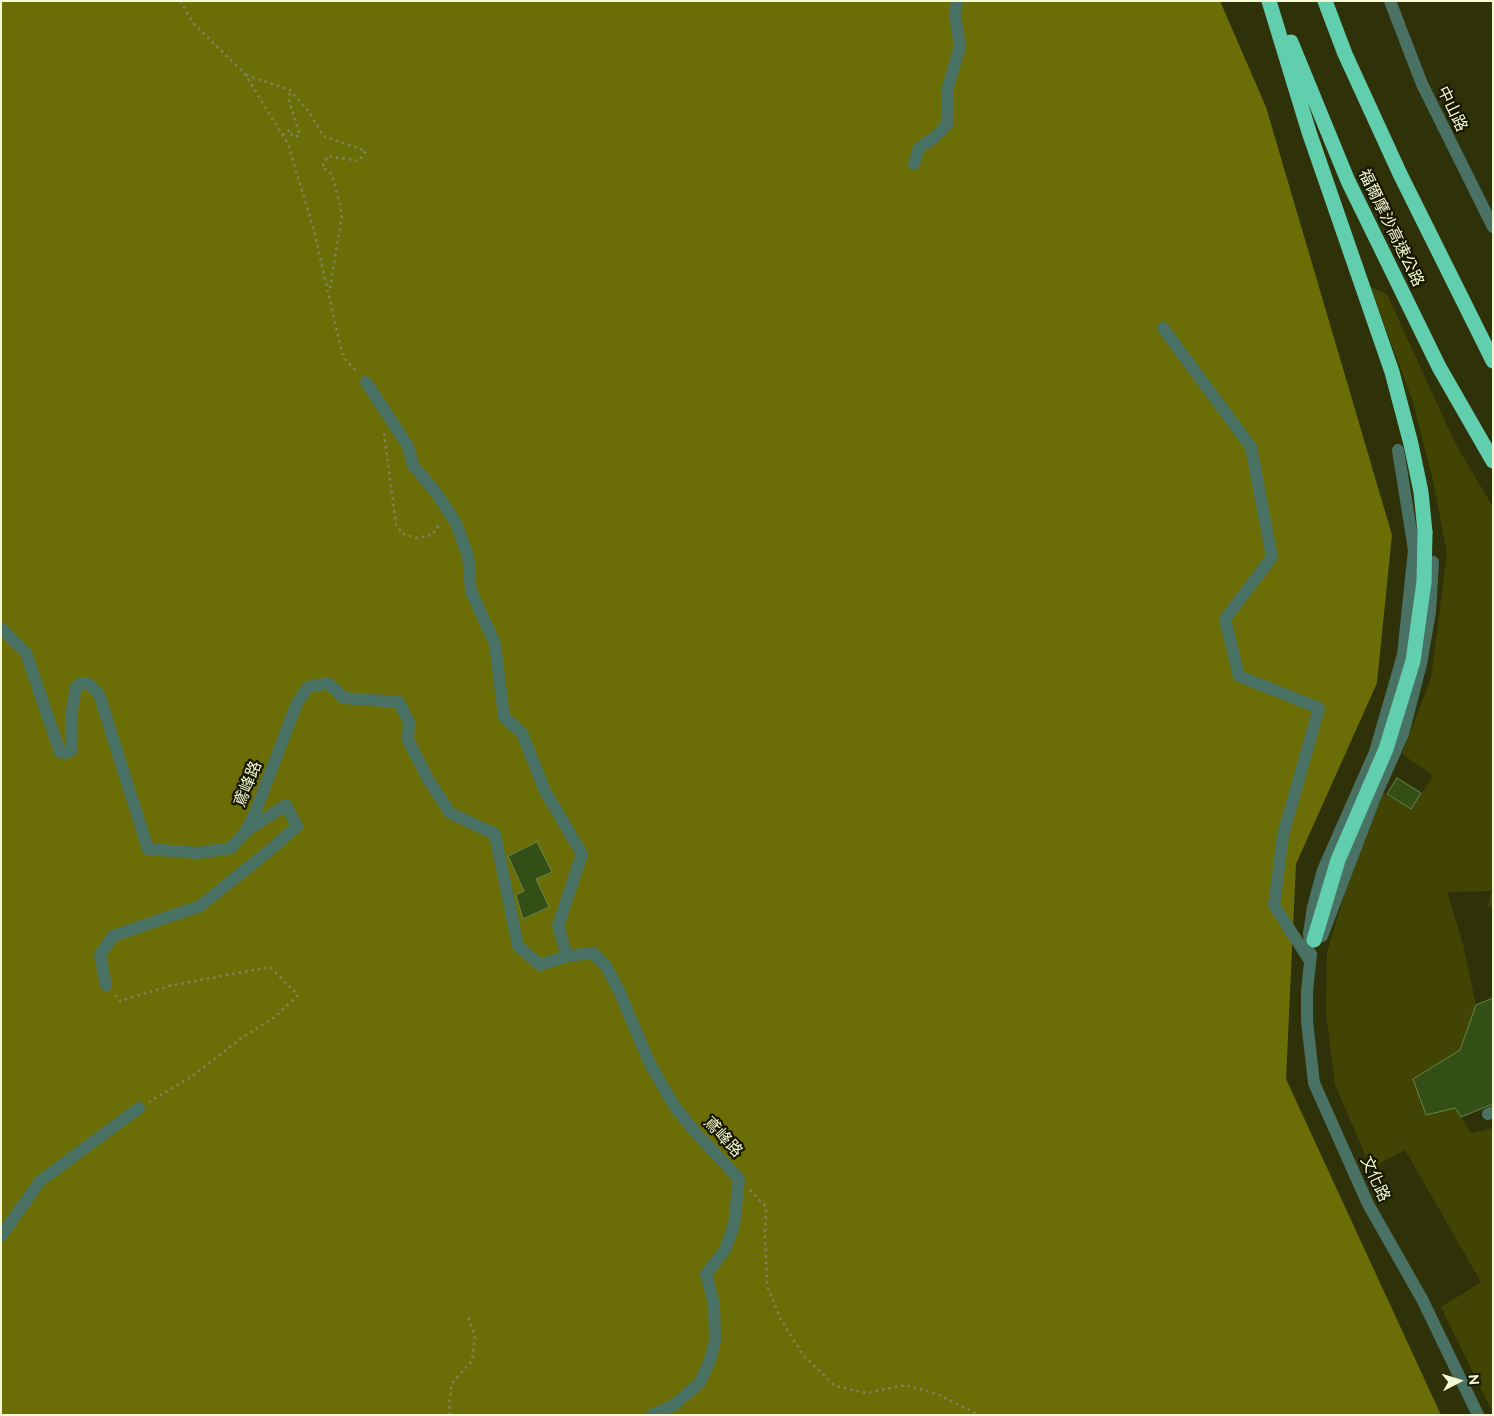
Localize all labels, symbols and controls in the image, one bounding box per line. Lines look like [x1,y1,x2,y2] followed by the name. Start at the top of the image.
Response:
[1433,83,1471,135] street label: 中山路
[1354,166,1428,290] street label: 福爾摩沙高速公路
[230,758,266,810] street label: 鳶峰路
[700,1113,746,1161] street label: 鳶峰路
[1356,1153,1394,1205] street label: 文化路
[1434,1356,1484,1406] north arrow
[1466,1374,1482,1386] text: N

